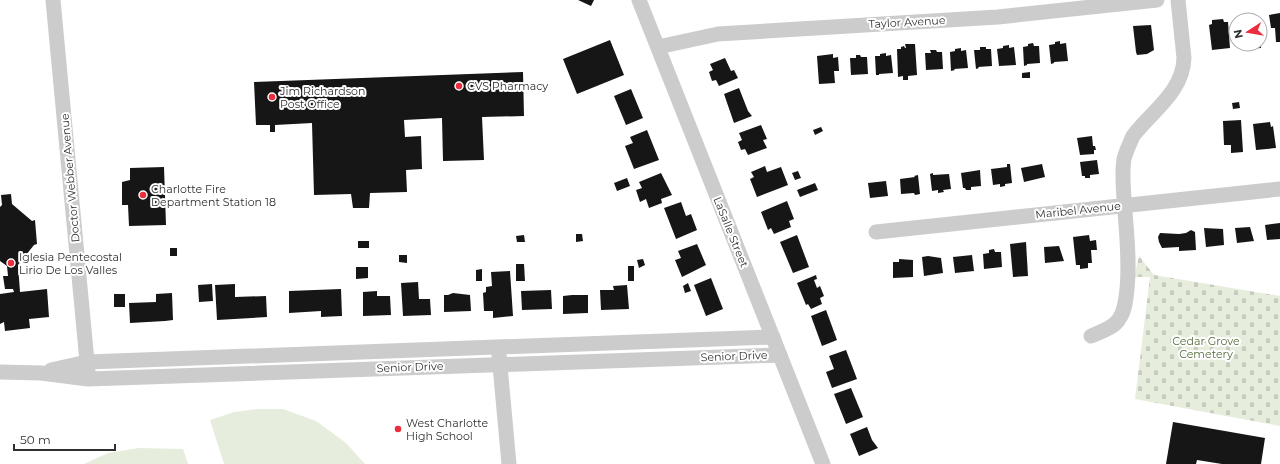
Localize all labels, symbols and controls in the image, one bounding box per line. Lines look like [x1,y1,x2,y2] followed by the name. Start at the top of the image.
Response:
[1228,12,1268,52] north arrow
[868,13,946,31] street label: Taylor Avenue
[1230,28,1246,40] text: N
[467,79,548,93] place label: CVS Pharmacy
[454,81,464,91] marker: CVS Pharmacy
[279,84,365,111] place label: Jim Richardson Post Office
[267,92,277,102] marker: Jim Richardson Post Office
[57,113,83,243] street label: Doctor Webber Avenue
[151,182,276,209] place label: Charlotte Fire Department Station 18
[138,190,148,200] marker: Charlotte Fire Department Station 18
[710,195,752,270] street label: LaSalle Street
[1035,199,1122,221] street label: Maribel Avenue
[19,250,122,277] place label: Iglesia Pentecostal Lirio De Los Valles
[6,258,16,268] marker: Iglesia Pentecostal Lirio De Los Valles
[1172,334,1240,361] park label: Cedar Grove Cemetery
[700,348,768,364] street label: Senior Drive
[376,359,444,375] street label: Senior Drive
[406,416,488,443] place label: West Charlotte High School
[393,424,403,434] marker: West Charlotte High School
[14,426,115,452] scale bar
[20,432,51,447] text: 50 m

